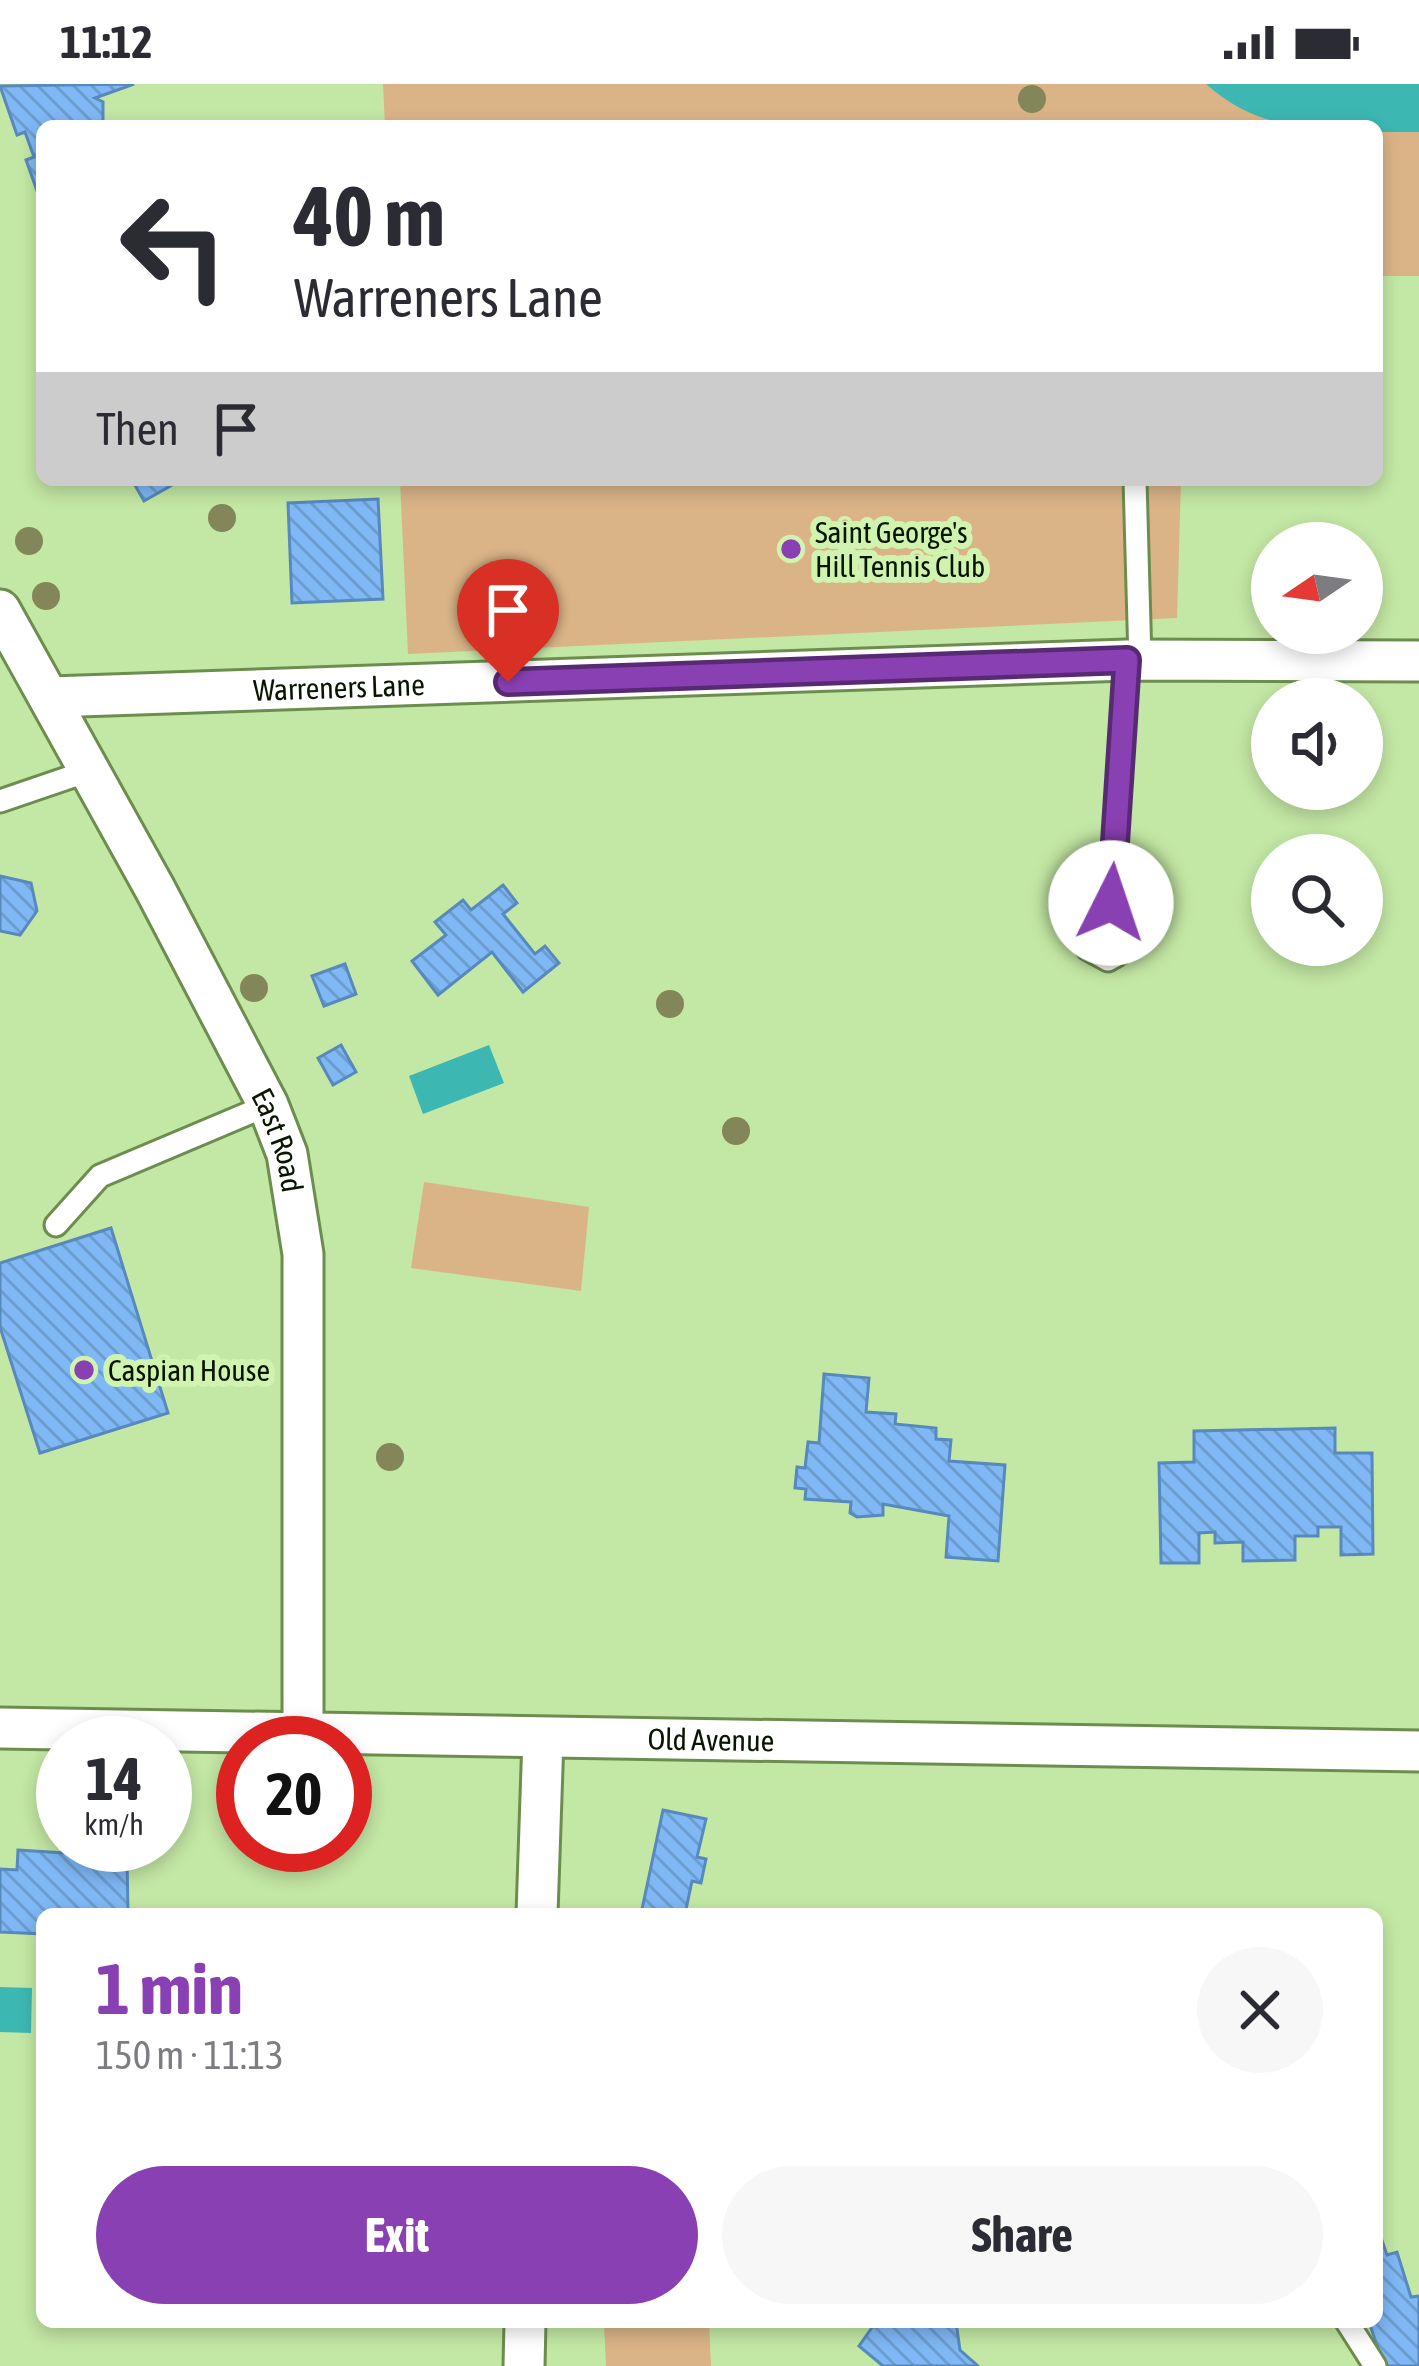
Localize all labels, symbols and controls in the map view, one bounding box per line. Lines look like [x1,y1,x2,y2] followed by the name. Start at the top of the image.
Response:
[60,16,153,68] text: 11:12
[96,168,252,324] icon: left
[294,168,445,264] text: 40 m
[294,267,603,328] text: Warreners Lane
[203,396,269,462] icon: arrive
[96,403,179,455] text: Then
[815,515,985,583] place label: Saint George's Hill Tennis Club
[1251,522,1383,654] north arrow
[1251,522,1383,966] map controls
[778,536,804,562] marker: Saint George's Hill Tennis Club
[457,559,559,682] pin
[475,577,541,643] icon: arrive
[252,667,425,707] street label: Warreners Lane
[1251,678,1383,810] button: sound
[1251,834,1383,966] button: search
[1048,840,1174,966] position arrow
[245,1082,310,1194] street label: East Road
[108,1353,270,1387] place label: Caspian House
[71,1357,97,1383] marker: Caspian House
[216,1716,372,1872] speed limit sign: 20
[647,1721,774,1758] street label: Old Avenue
[86,1744,142,1813] text: 14
[84,1807,144,1841] text: km/h
[96,1947,243,2029] text: 1 min
[1197,1947,1323,2073] button: close
[96,2033,284,2077] text: 150 m · 11:13
[96,2166,698,2304] button: Exit
[722,2166,1323,2304] button: Share

